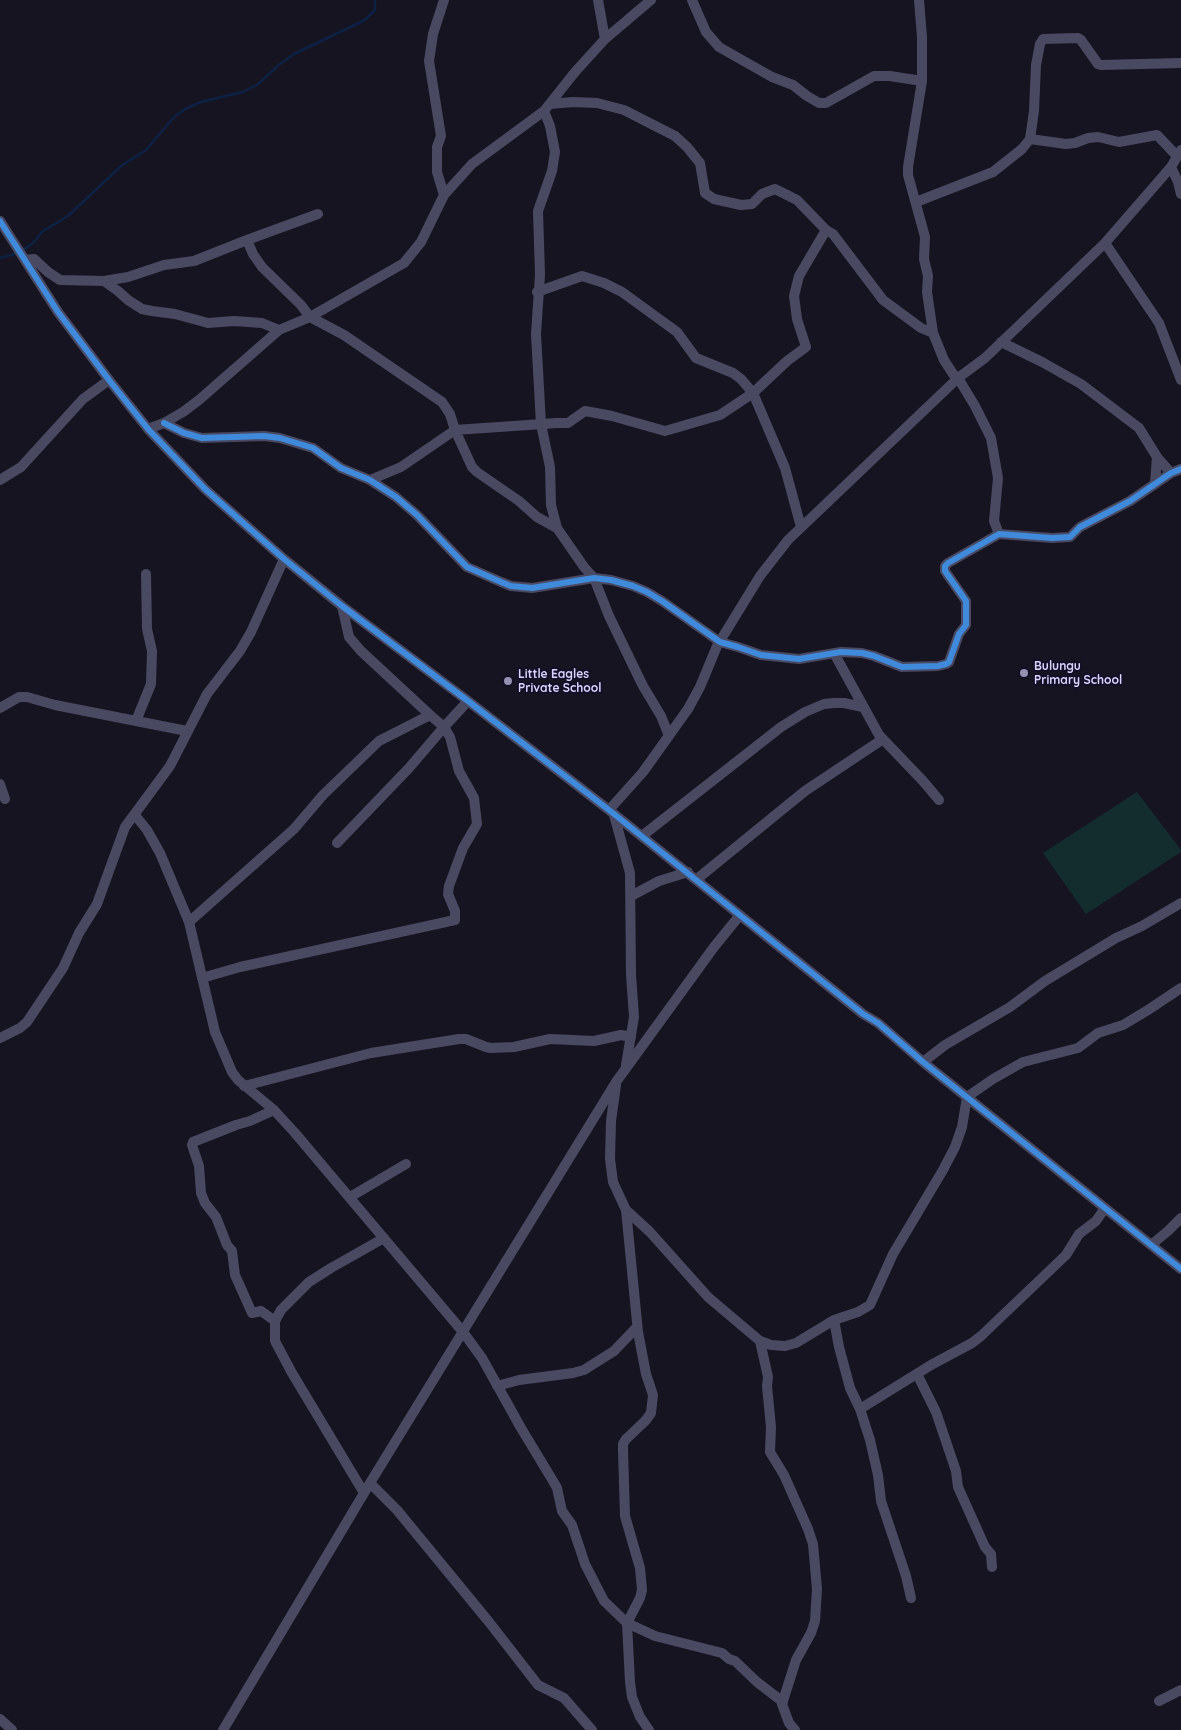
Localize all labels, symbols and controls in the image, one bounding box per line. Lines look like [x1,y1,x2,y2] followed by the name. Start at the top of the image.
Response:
[1034,659,1122,687] place label: Bulungu Primary School
[518,667,601,695] place label: Little Eagles Private School
[1018,667,1030,679] marker: Bulungu Primary School
[502,675,514,687] marker: Little Eagles Private School

